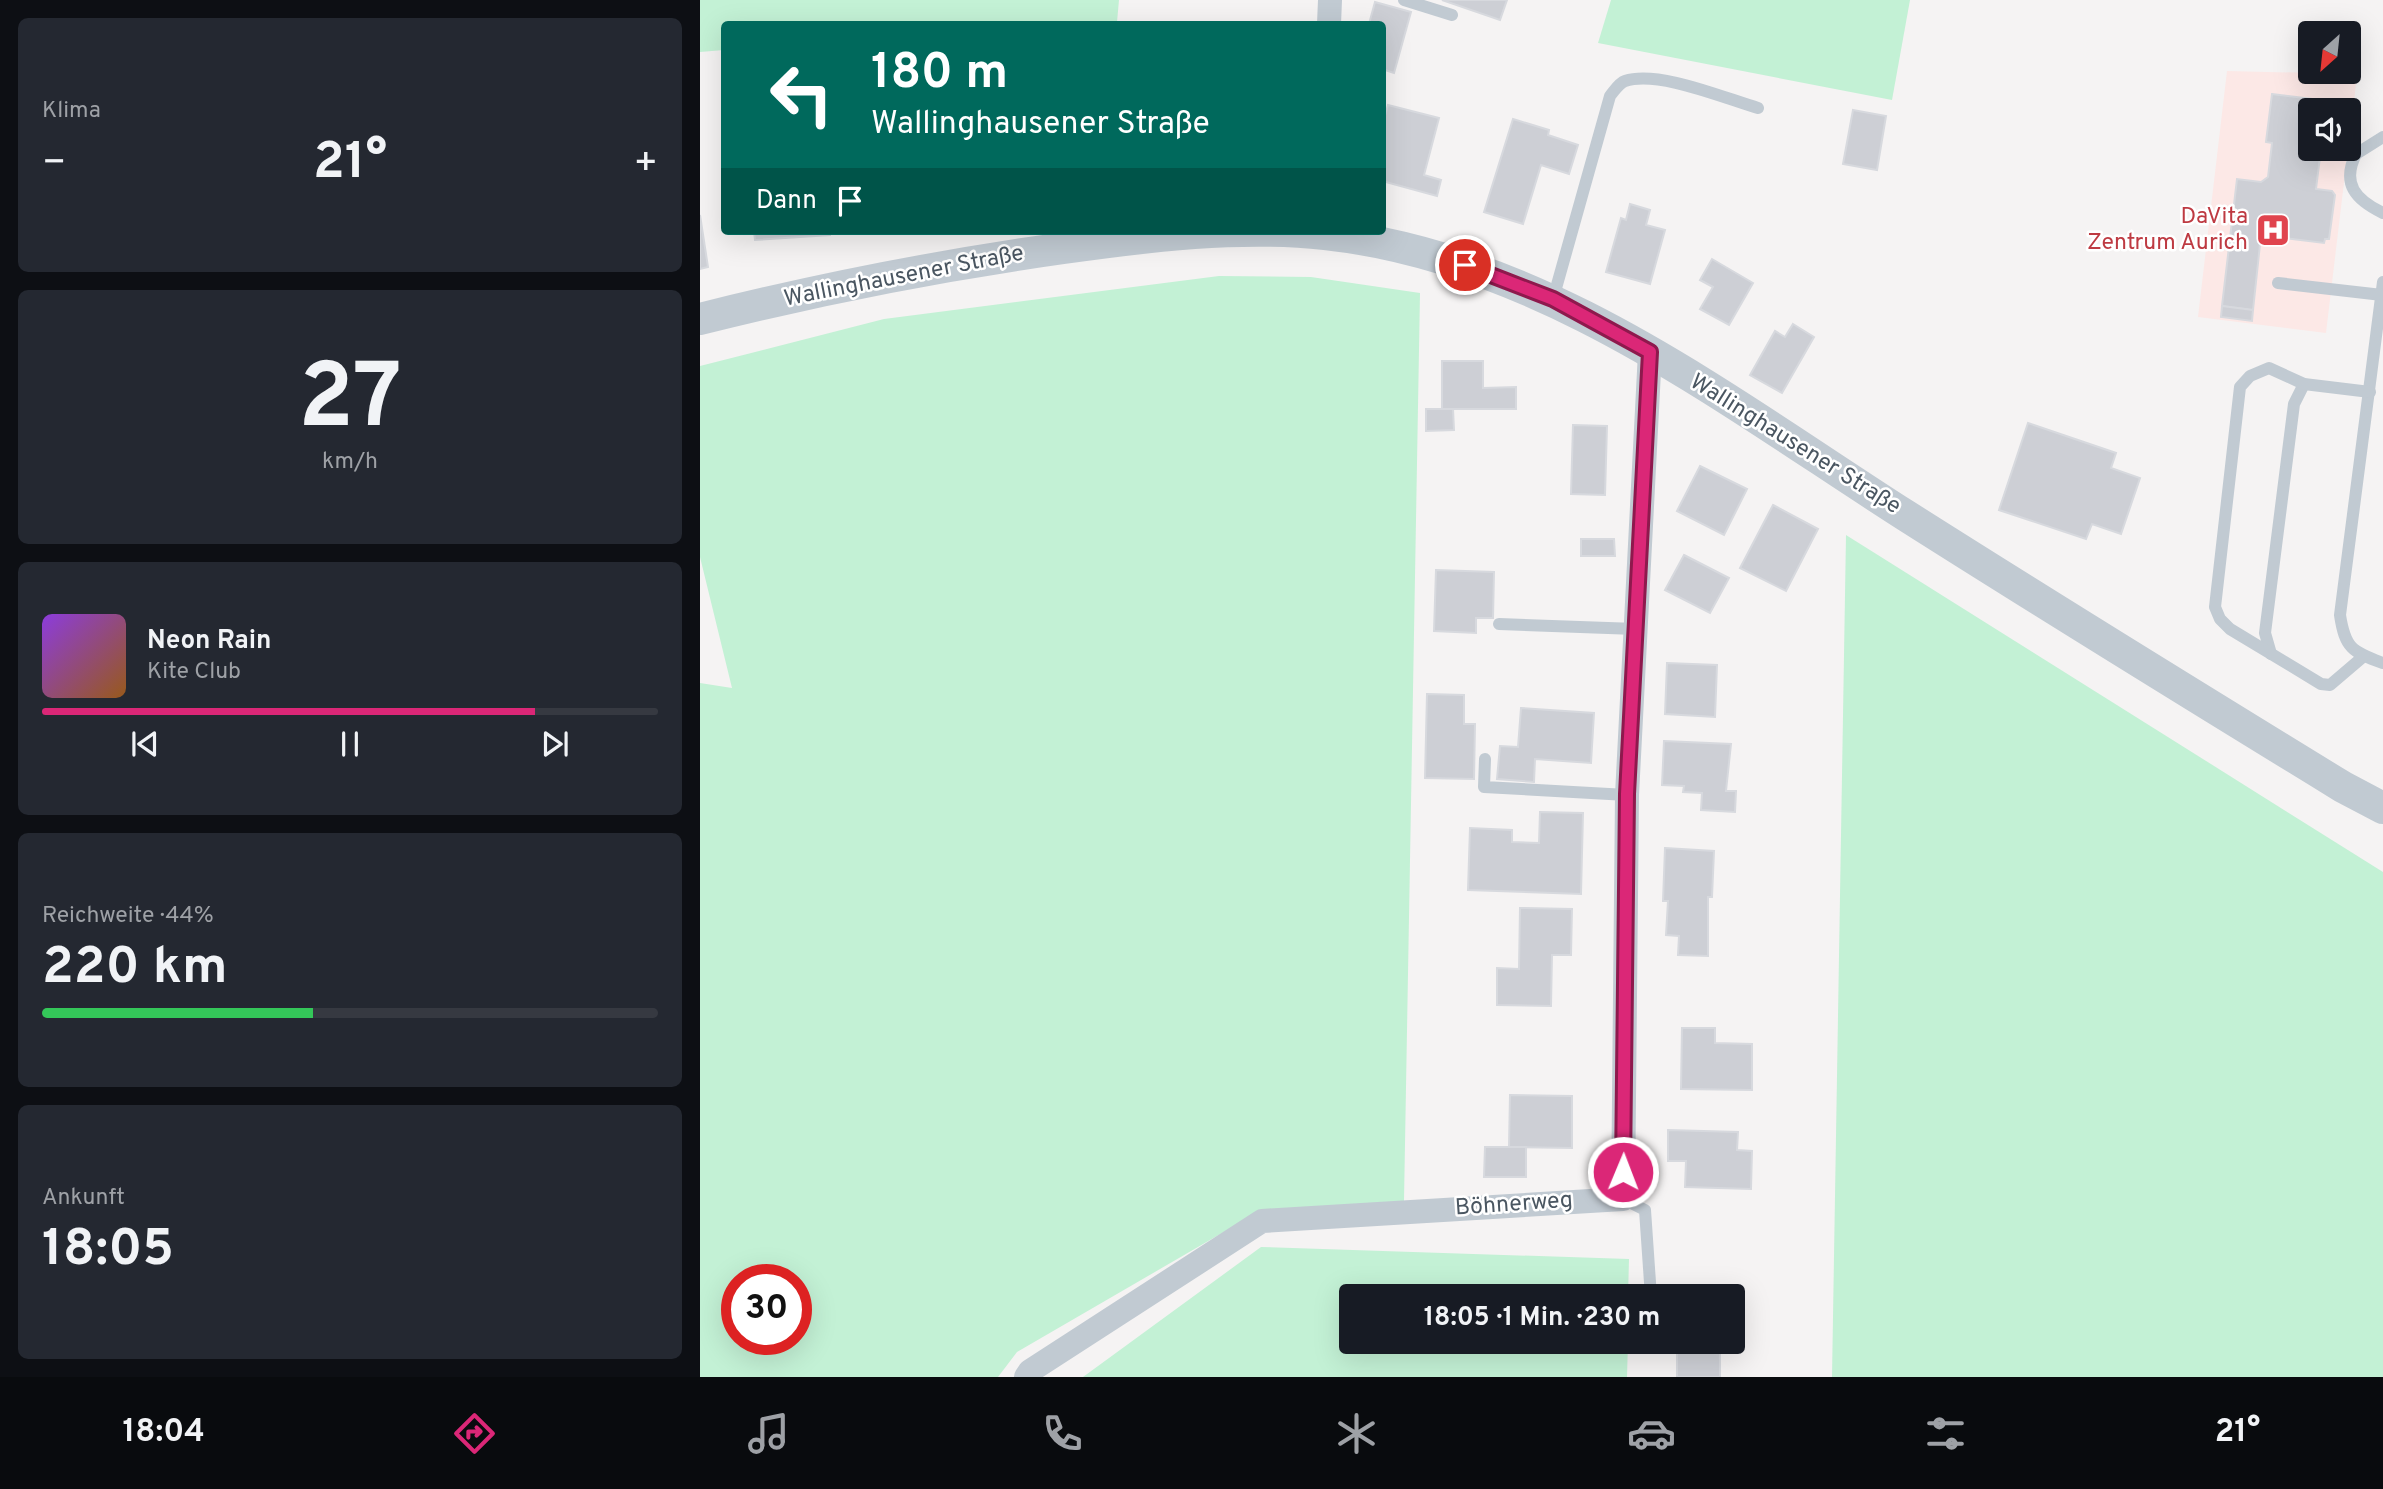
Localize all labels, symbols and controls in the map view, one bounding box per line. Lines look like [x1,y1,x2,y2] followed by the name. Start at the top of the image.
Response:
[2298,21,2361,84] north arrow
[2298,21,2361,161] map controls
[871,44,1008,106] text: 180 m
[756,49,847,140] icon: left
[42,97,101,126] text: Klima
[2298,98,2361,161] button: sound
[871,105,1210,145] text: Wallinghausener Straße
[313,131,387,197] text: 21°
[42,140,67,189] text: −
[633,140,658,189] text: +
[831,182,869,220] icon: arrive
[756,185,817,218] text: Dann
[2087,203,2248,258] place label: DaVita Zentrum Aurich
[2254,211,2292,249] hospital icon: DaVita Zentrum Aurich
[1435,235,1495,295] pin
[782,240,1026,314] street label: Wallinghausener Straße
[1446,246,1484,284] icon: arrive
[298,345,402,460] text: 27
[1684,368,1906,522] street label: Wallinghausener Straße
[322,448,378,477] text: km/h
[147,625,272,658] text: Neon Rain
[147,658,241,687] text: Kite Club
[126,725,164,763] icon: previous
[331,725,369,763] icon: pause
[536,725,574,763] icon: next
[42,902,214,931] text: Reichweite · 44%
[42,936,228,1002] text: 220 km
[1586,1135,1660,1209] position arrow
[42,1184,125,1213] text: Ankunft
[1454,1186,1574,1224] street label: Böhnerweg
[42,1218,174,1284] text: 18:05
[721,1264,812,1355] speed limit sign: 30
[1424,1302,1660,1335] text: 18:05 · 1 Min. · 230 m
[450,1409,499,1458] icon: directions
[744,1409,793,1458] icon: music
[1038,1409,1087,1458] icon: phone
[1332,1409,1381,1458] icon: climate
[1627,1409,1676,1458] icon: car
[1921,1409,1970,1458] icon: filters
[123,1413,205,1453] text: 18:04
[2215,1413,2260,1453] text: 21°

